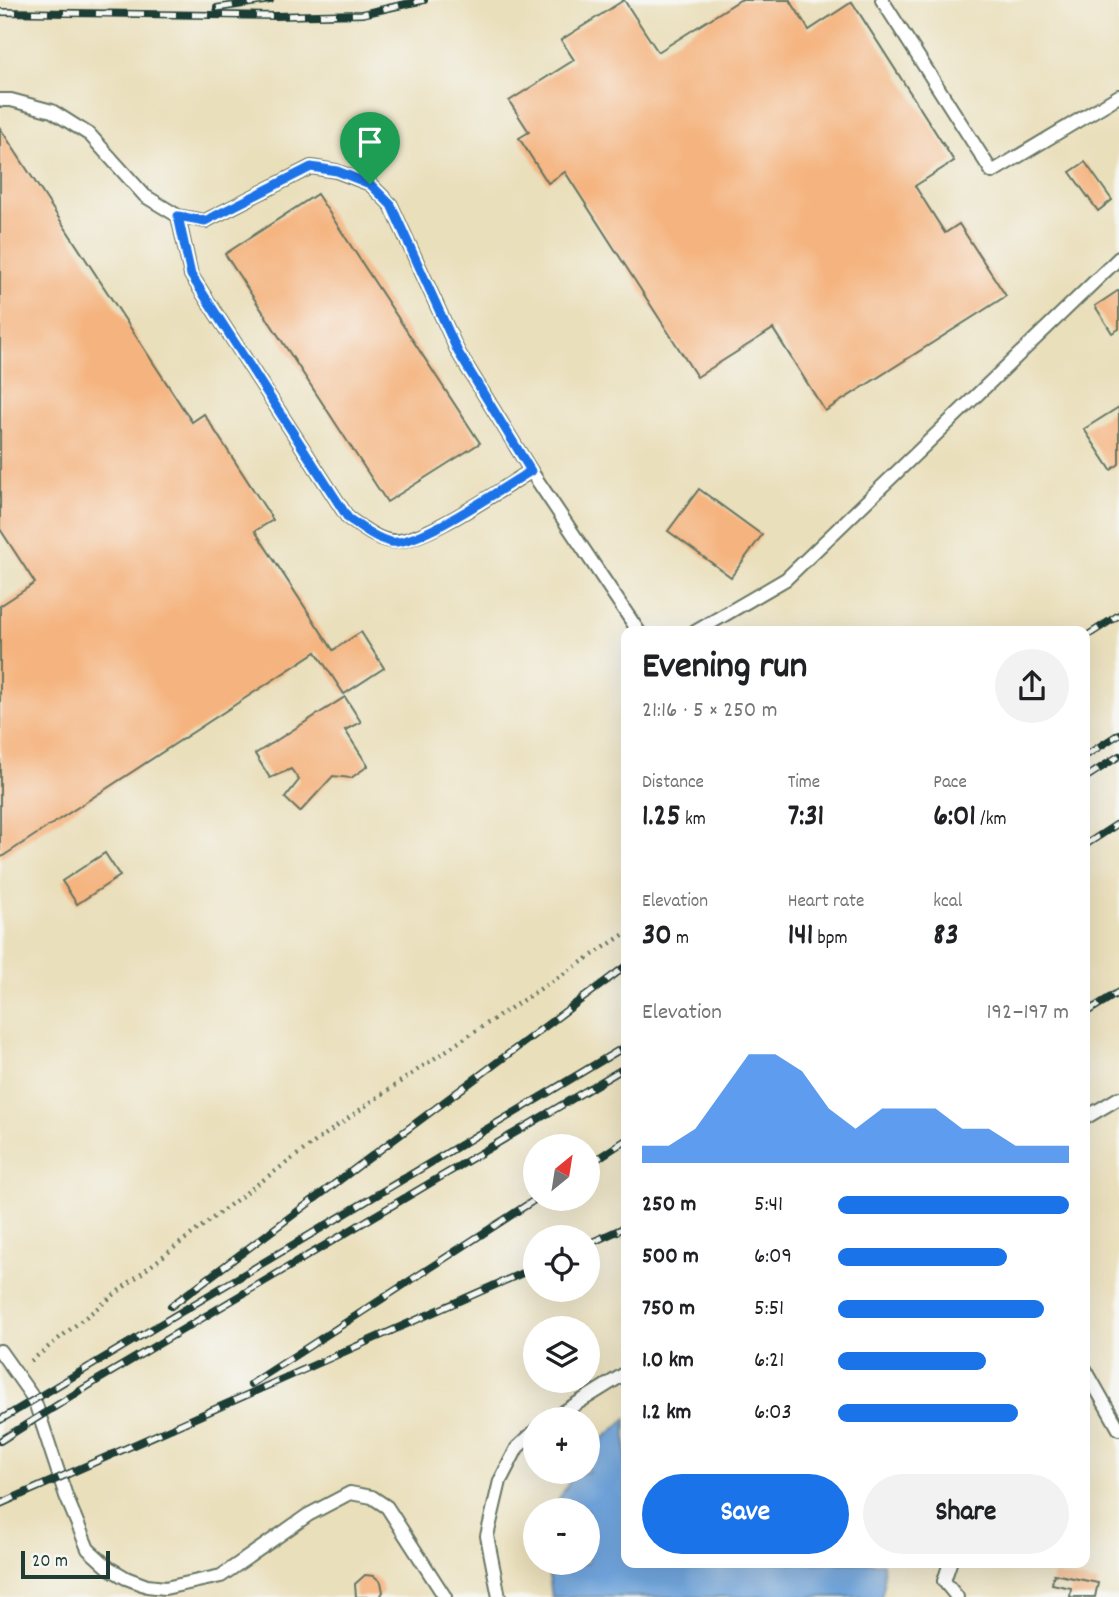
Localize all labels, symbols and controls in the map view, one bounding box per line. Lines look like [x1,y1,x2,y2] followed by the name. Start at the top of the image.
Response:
[340,112,400,184] pin
[351,123,389,161] icon: arrive
[642,641,807,696] text: Evening run
[995,649,1069,723] button: share
[642,695,777,728] text: 21:16 · 5 × 250 m
[642,770,704,797] text: Distance
[788,770,820,797] text: Time
[933,770,967,797] text: Pace
[642,797,681,840] text: 1.25
[788,797,824,840] text: 7:31
[933,797,976,840] text: 6:01
[681,807,706,834] text: km
[976,807,1007,834] text: /km
[642,889,708,916] text: Elevation
[788,889,864,916] text: Heart rate
[933,889,962,916] text: kcal
[642,916,672,959] text: 30
[788,916,813,959] text: 141
[933,916,959,959] text: 83
[672,926,689,953] text: m
[813,926,848,953] text: bpm
[642,997,722,1030] text: Elevation
[987,997,1069,1030] text: 192–197 m
[523,1134,600,1211] north arrow
[523,1134,600,1575] map controls
[642,1189,696,1222] text: 250 m
[754,1189,783,1222] text: 5:41
[523,1225,600,1302] button: locate
[642,1241,699,1274] text: 500 m
[754,1241,792,1274] text: 6:09
[642,1293,695,1326] text: 750 m
[754,1293,784,1326] text: 5:51
[523,1316,600,1393] button: layers
[642,1345,694,1378] text: 1.0 km
[754,1345,784,1378] text: 6:21
[642,1397,691,1430] text: 1.2 km
[754,1397,792,1430] text: 6:03
[523,1407,600,1484] button: +
[642,1474,849,1554] button: Save
[863,1474,1069,1554] button: Share
[523,1498,600,1575] button: −
[21,1548,110,1580] scale bar
[32,1549,68,1576] text: 20 m

